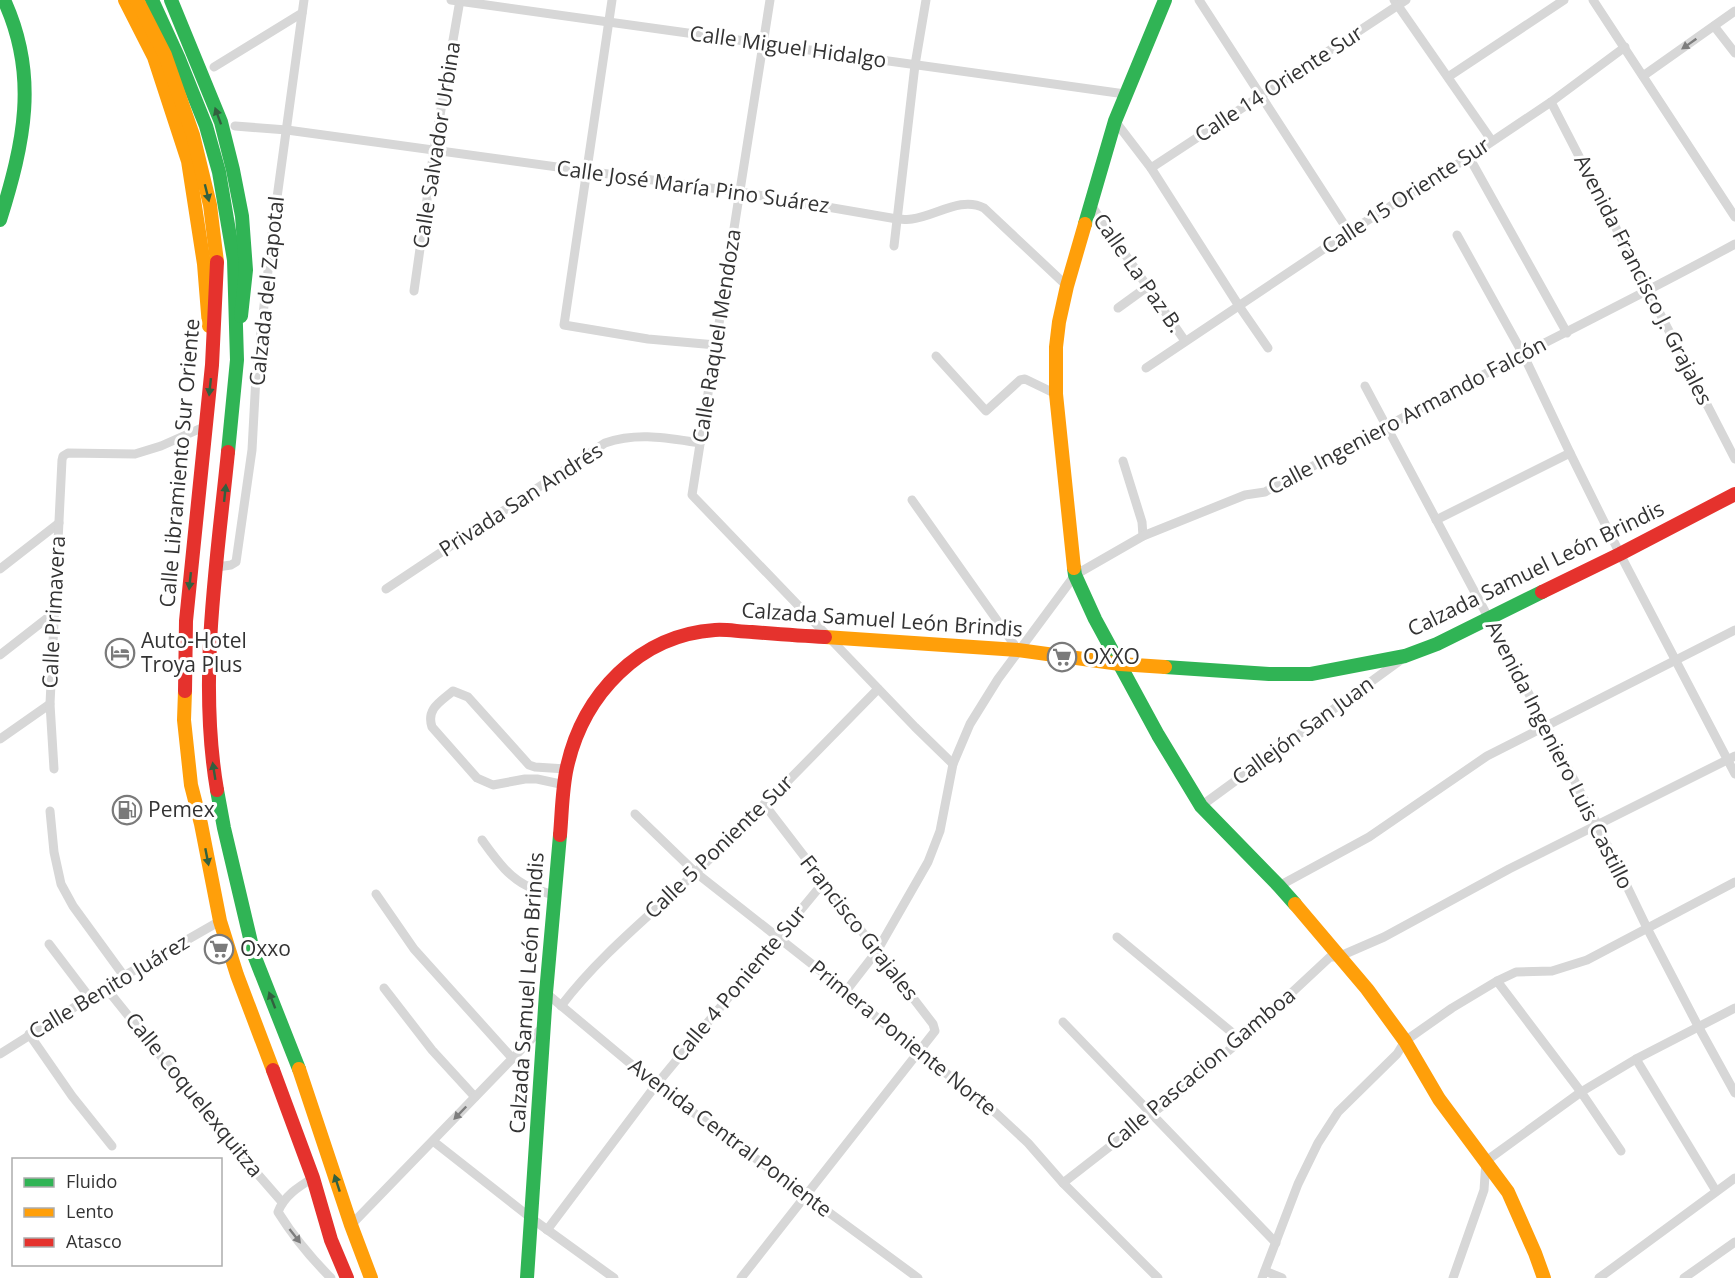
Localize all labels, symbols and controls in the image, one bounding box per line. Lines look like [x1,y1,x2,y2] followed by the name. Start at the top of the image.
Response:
[688,18,888,74] street label: Calle Miguel Hidalgo
[1189,18,1368,148] street label: Calle 14 Oriente Sur
[1681,38,1697,49] one-way arrow
[406,39,466,250] street label: Calle Salvador Urbina
[213,107,223,125] one-way arrow
[1316,130,1495,260] street label: Calle 15 Oriente Sur
[1568,150,1719,409] street label: Avenida Francisco J. Grajales
[555,153,831,219] street label: Calle José María Pino Suárez
[203,183,213,202] one-way arrow
[242,195,290,387] street label: Calzada del Zapotal
[1087,207,1190,338] street label: Calle La Paz B.
[685,227,747,445] street label: Calle Raquel Mendoza
[152,317,206,608] street label: Calle Libramiento Sur Oriente
[1262,330,1551,501] street label: Calle Ingeniero Armando Falcón
[205,377,215,396] one-way arrow
[433,436,608,563] street label: Privada San Andrés
[220,483,229,502] one-way arrow
[1403,494,1668,642] street label: Calzada Samuel León Brindis
[35,535,71,689] street label: Calle Primavera
[186,571,195,590] one-way arrow
[740,595,1024,643] street label: Calzada Samuel León Brindis
[1480,616,1640,894] street label: Avenida Ingeniero Luis Castillo
[141,626,247,678] place label: Auto-Hotel Troya Plus
[104,637,136,669] hotel icon: Auto-Hotel Troya Plus
[1046,641,1078,673] supermarket icon: OXXO
[1083,642,1140,670] place label: OXXO
[1226,669,1379,791] street label: Callejón San Juan
[210,761,219,780] one-way arrow
[638,768,799,924] street label: Calle 5 Poniente Sur
[111,794,143,826] fuel station icon: Pemex
[148,795,215,823] place label: Pemex
[203,848,212,867] one-way arrow
[794,849,925,1006] street label: Francisco Grajales
[502,851,550,1135] street label: Calzada Samuel León Brindis
[665,899,812,1067] street label: Calle 4 Poniente Sur
[23,927,194,1045] street label: Calle Benito Juárez
[203,933,235,965] supermarket icon: Oxxo
[240,934,291,962] place label: Oxxo
[804,953,1003,1121] street label: Primera Poniente Norte
[1100,981,1301,1156] street label: Calle Pascacion Gamboa
[266,991,276,1009] one-way arrow
[120,1006,270,1183] street label: Calle Coquelexquitza
[623,1052,838,1223] street label: Avenida Central Poniente
[453,1106,467,1120] one-way arrow
[12,1158,222,1266] legend
[66,1169,117,1193] text: Fluido
[332,1174,342,1192] one-way arrow
[66,1199,114,1223] text: Lento
[66,1229,122,1253] text: Atasco
[288,1229,300,1244] one-way arrow

